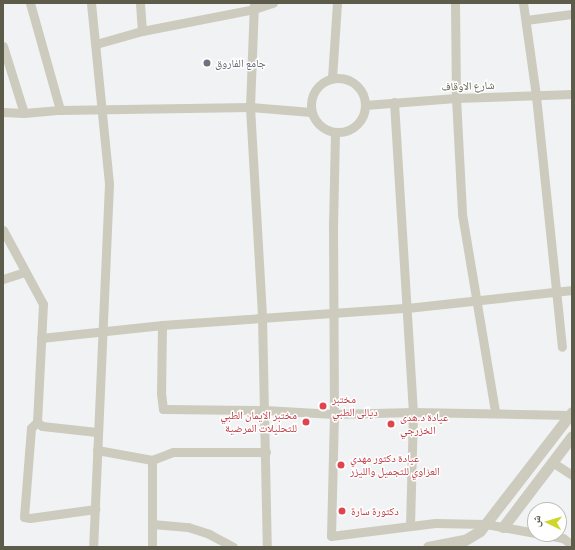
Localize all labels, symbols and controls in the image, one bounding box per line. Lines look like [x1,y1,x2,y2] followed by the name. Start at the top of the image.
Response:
[215,56,266,70] place label: جامع الفاروق
[202,58,212,68] marker: جامع الفاروق
[441,78,495,94] street label: شارع الاوقاف
[332,393,378,419] place label: مختبر ديالى الطبي
[317,400,329,412] marker: مختبر ديالى الطبي
[220,409,297,435] place label: مختبر الايمان الطبي للتحليلات المرضية
[400,411,448,437] place label: عيادة د.هدى الخزرجي
[300,416,312,428] marker: مختبر الايمان الطبي للتحليلات المرضية
[385,418,397,430] marker: عيادة د.هدى الخزرجي
[350,452,440,478] place label: عيادة دكتور مهدي العزاوي للتجميل والليزر
[335,459,347,471] marker: عيادة دكتور مهدي العزاوي للتجميل والليزر
[527,502,567,542] north arrow
[351,504,399,518] place label: دكتورة سارة
[336,505,348,517] marker: دكتورة سارة
[528,515,544,527] text: ش

